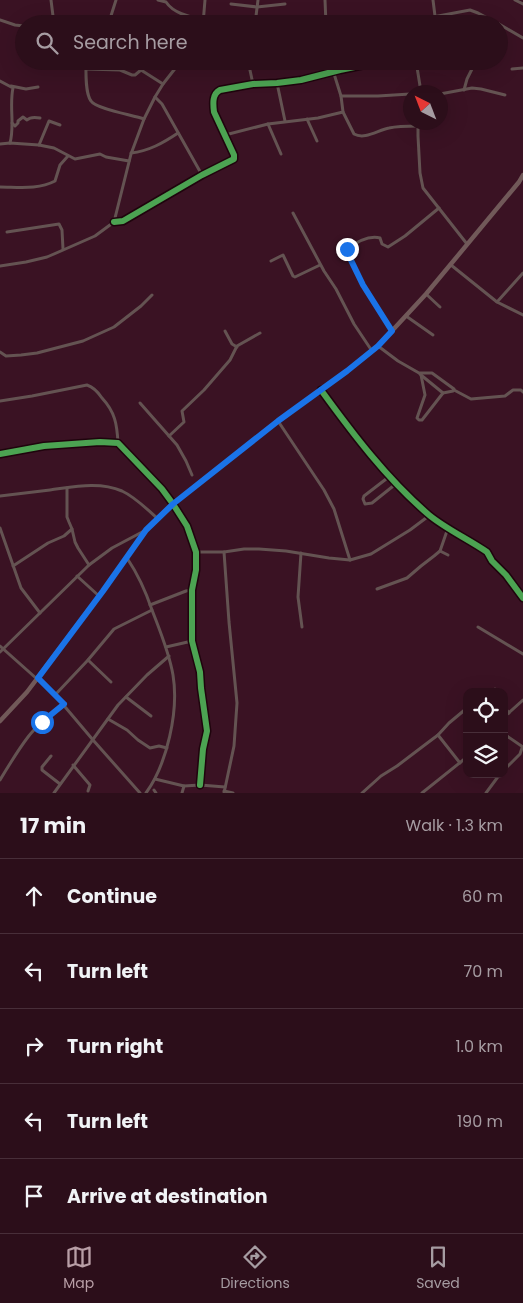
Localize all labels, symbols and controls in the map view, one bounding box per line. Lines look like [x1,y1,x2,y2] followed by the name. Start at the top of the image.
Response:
[15,15,508,70] search box
[33,29,61,57] icon: search
[73,29,187,56] text: Search here
[403,85,448,130] north arrow
[336,238,359,261] route end
[463,688,508,778] map controls
[463,688,508,733] button: locate
[31,711,54,734] route start
[463,733,508,778] button: layers
[20,811,86,840] text: 17 min
[406,814,503,837] text: Walk · 1.3 km
[20,882,48,910] icon: ahead
[67,883,157,910] text: Continue
[462,885,503,908] text: 60 m
[20,957,48,985] icon: left
[67,958,148,985] text: Turn left
[463,960,503,983] text: 70 m
[20,1032,48,1060] icon: right
[67,1033,163,1060] text: Turn right
[455,1035,503,1058] text: 1.0 km
[20,1107,48,1135] icon: left
[67,1108,148,1135] text: Turn left
[457,1110,503,1133] text: 190 m
[20,1182,48,1210] icon: arrive
[67,1183,268,1210] text: Arrive at destination
[63,1243,94,1294] tab: Map
[220,1243,290,1294] tab: Directions
[416,1243,460,1294] tab: Saved

